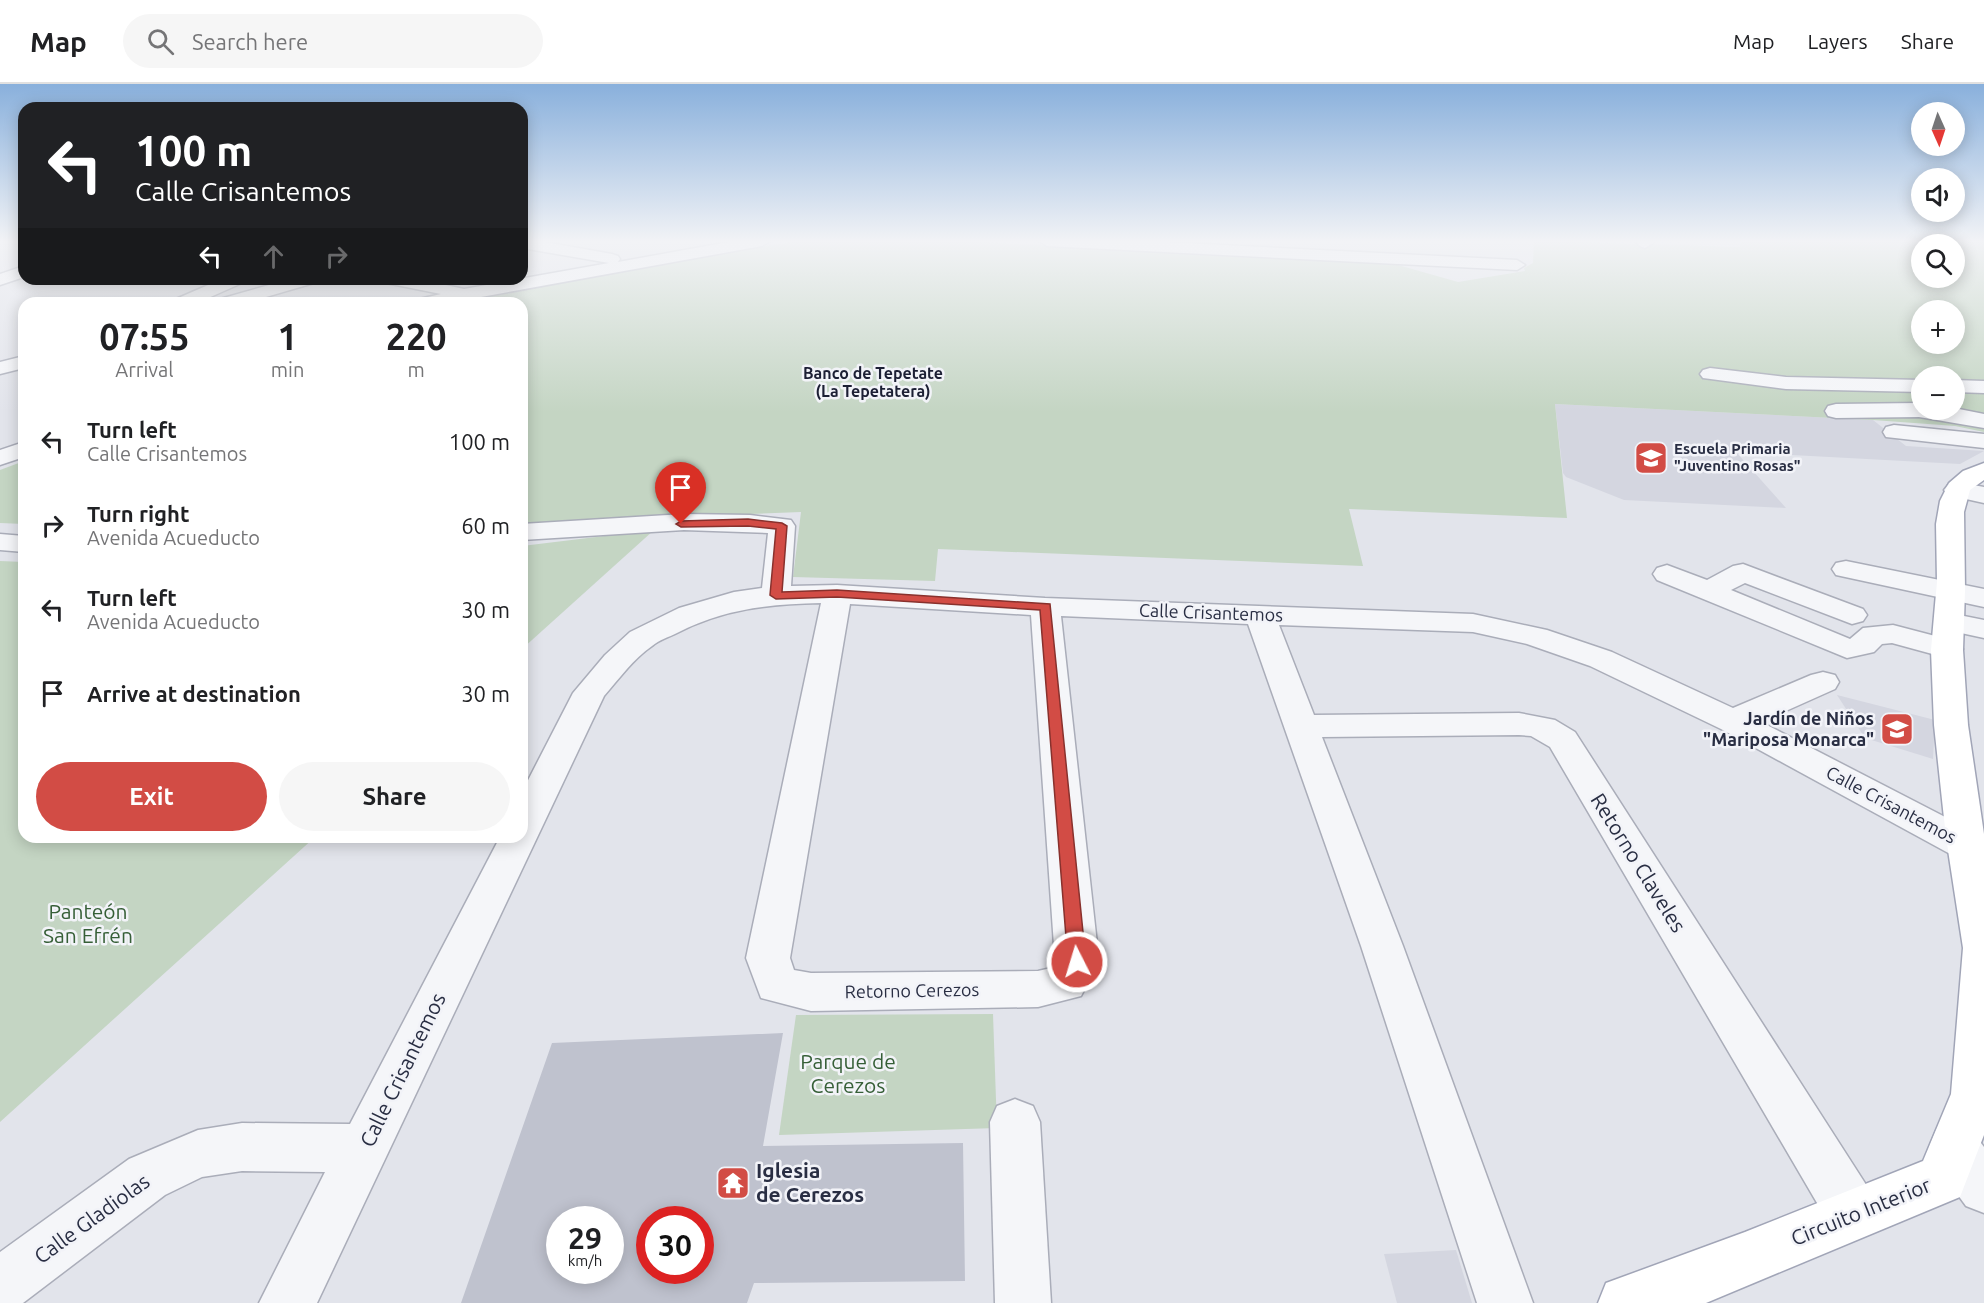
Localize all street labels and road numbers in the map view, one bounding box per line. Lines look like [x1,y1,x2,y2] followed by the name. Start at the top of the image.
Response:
[1139,599,1284,625] street label: Calle Crisantemos
[1823,761,1960,847] street label: Calle Crisantemos
[1586,789,1691,936] street label: Retorno Claveles
[845,979,980,1001] street label: Retorno Cerezos
[354,989,450,1150] street label: Calle Crisantemos
[29,1168,154,1268] street label: Calle Gladiolas
[1787,1172,1934,1250] street label: Circuito Interior

